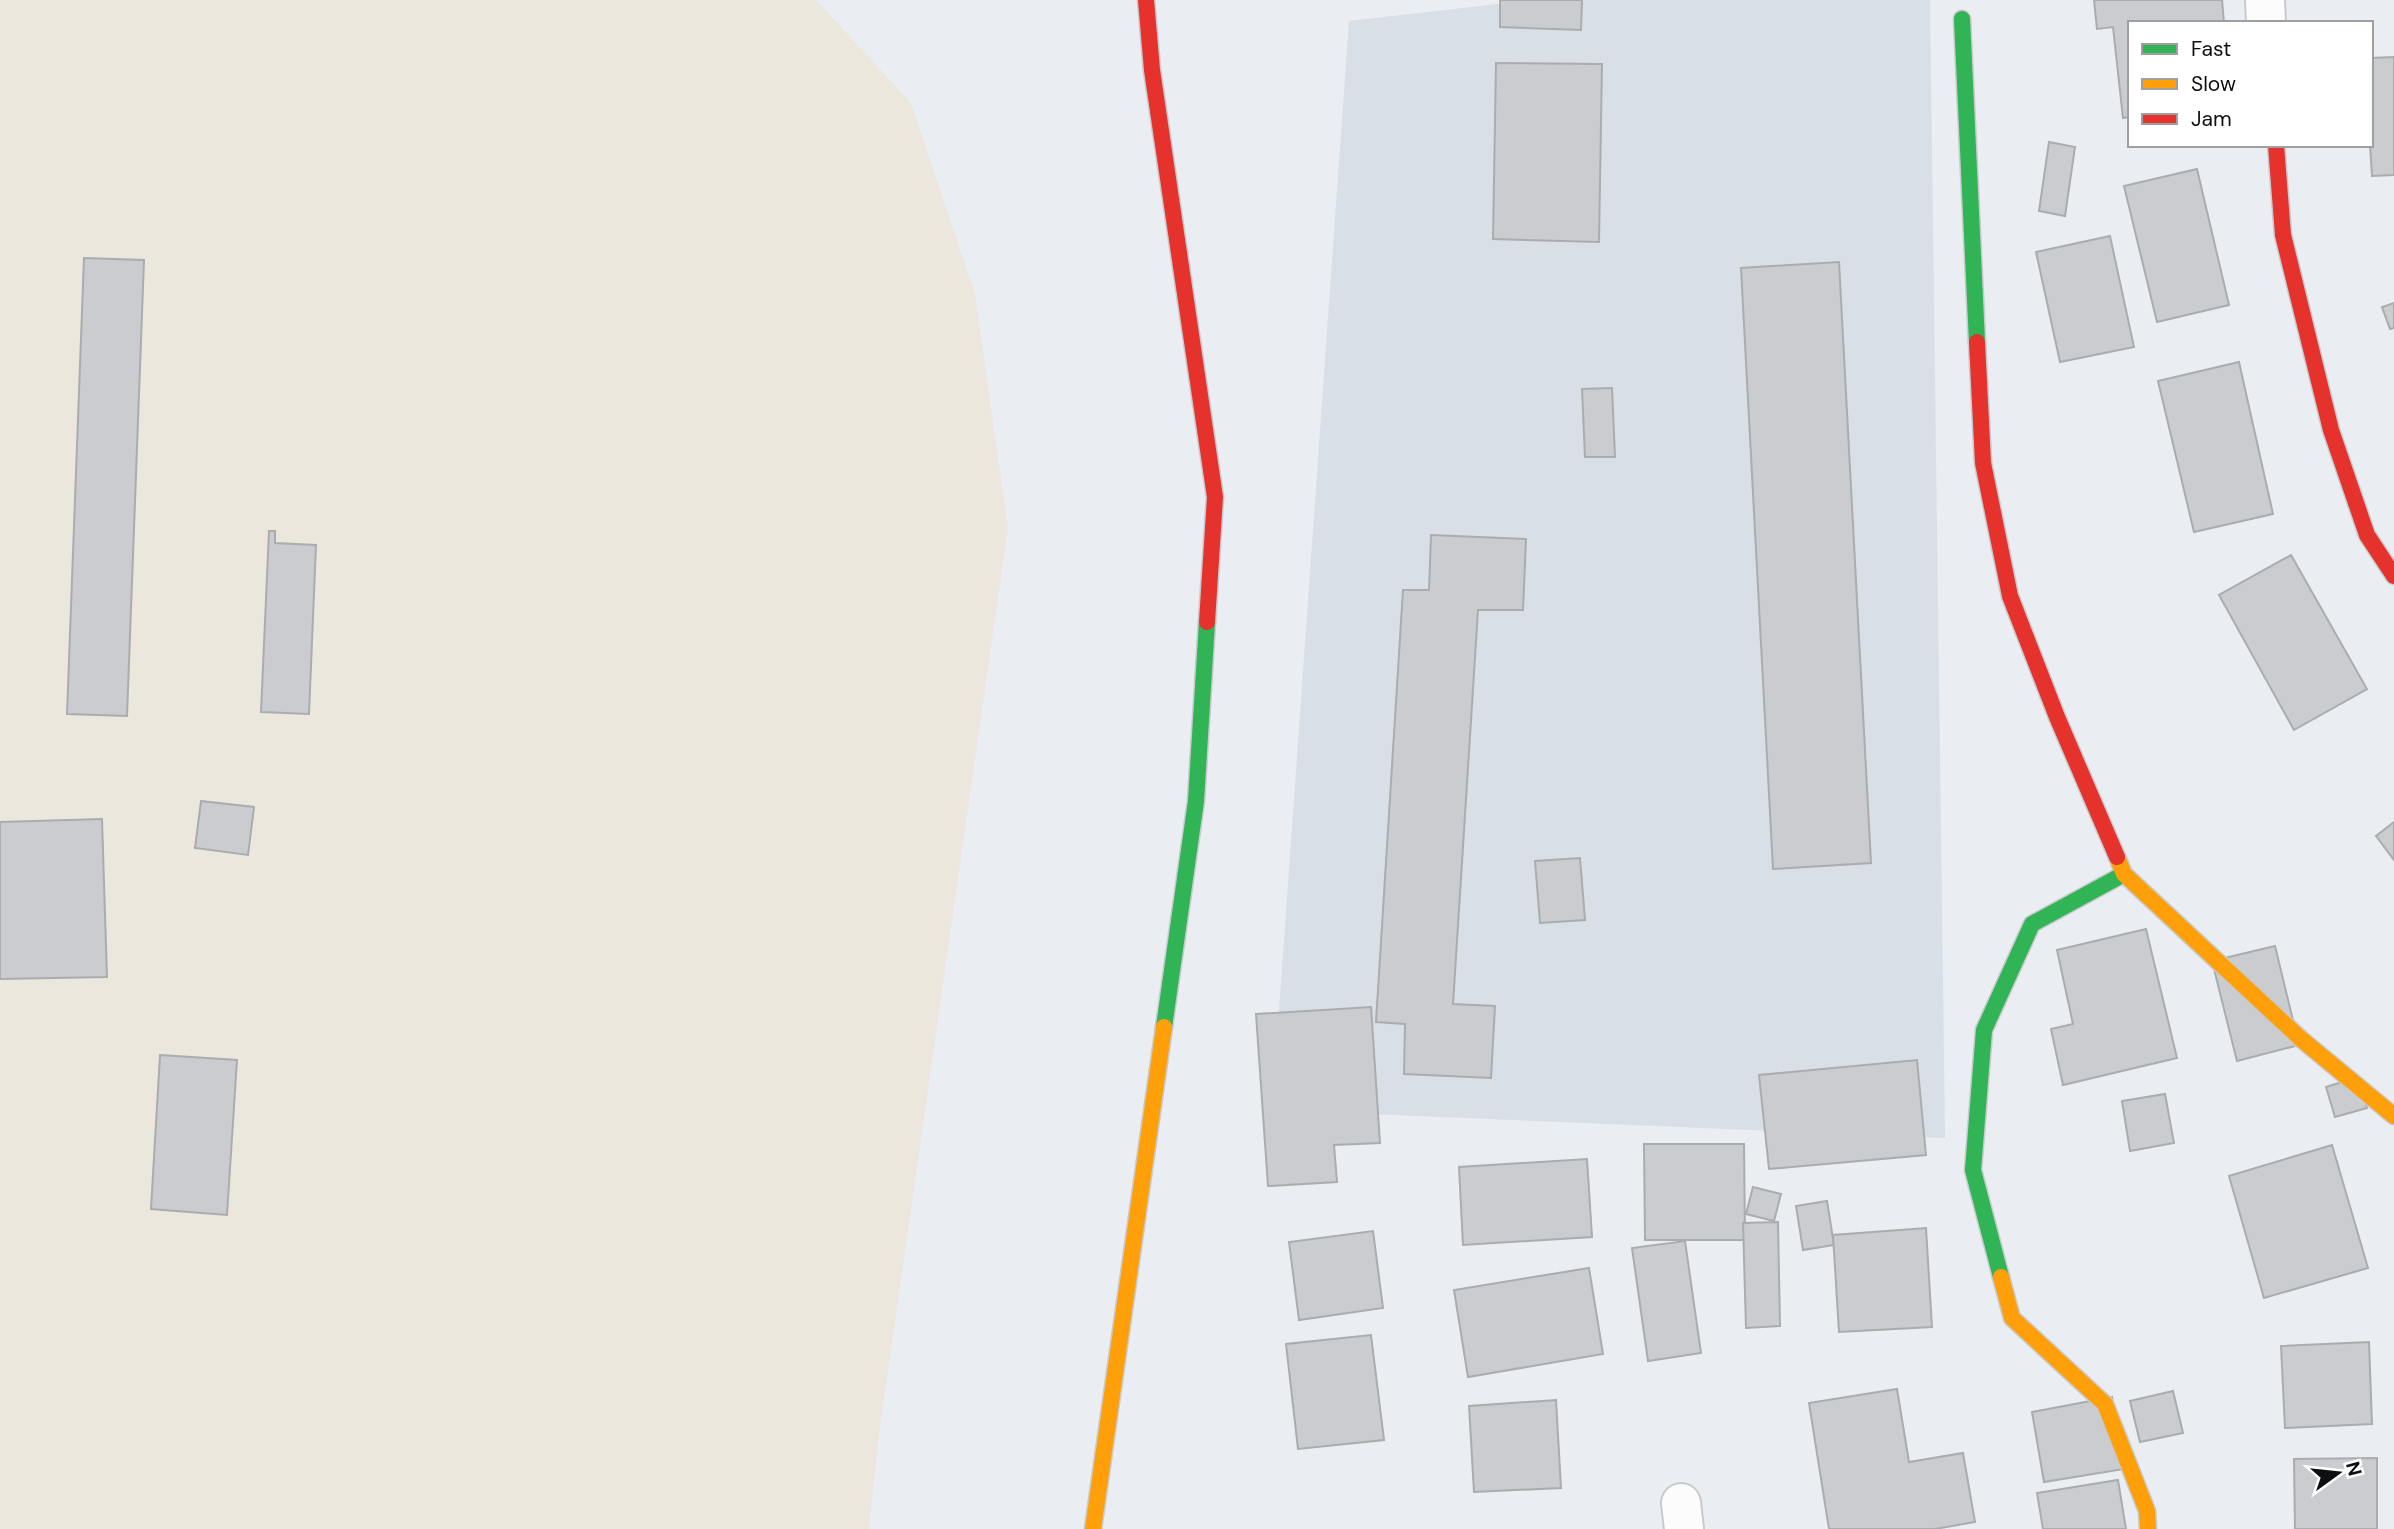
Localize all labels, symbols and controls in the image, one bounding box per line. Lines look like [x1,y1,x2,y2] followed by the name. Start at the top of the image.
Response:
[2128,21,2373,147] legend
[2191,35,2231,63] text: Fast
[2191,70,2236,98] text: Slow
[2191,105,2232,133] text: Jam
[2303,1438,2373,1508] north arrow
[2340,1459,2368,1479] text: N

